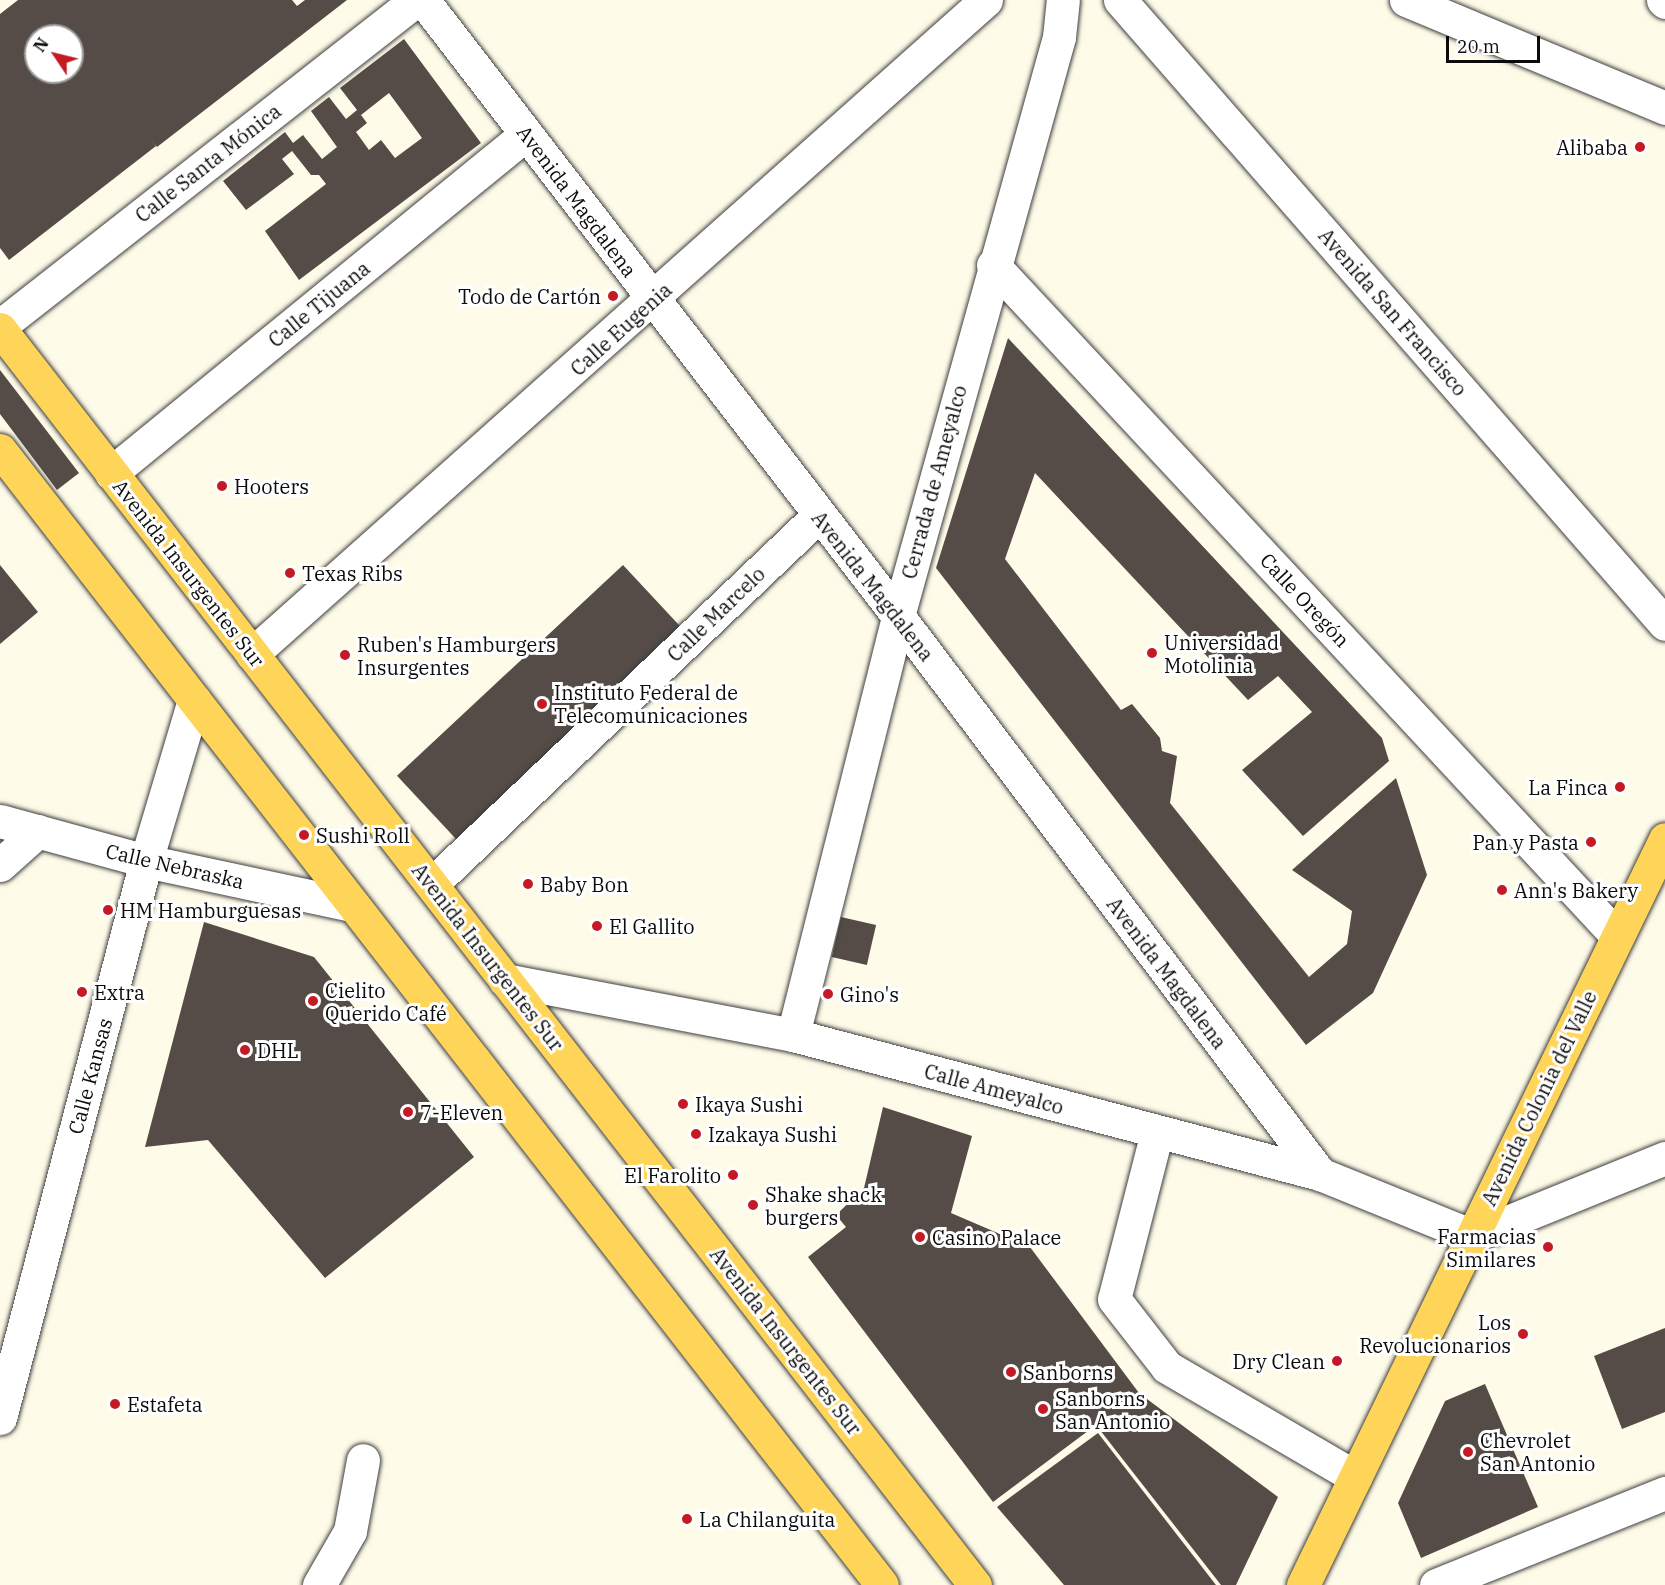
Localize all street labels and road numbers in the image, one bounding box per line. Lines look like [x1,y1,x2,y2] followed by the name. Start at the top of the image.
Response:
[130,99,286,227] street label: Calle Santa Mónica
[512,120,642,282] street label: Avenida Magdalena
[1314,223,1472,401] street label: Avenida San Francisco
[263,256,375,352] street label: Calle Tijuana
[566,277,676,381] street label: Calle Eugenia
[897,383,971,581] street label: Cerrada de Ameyalco
[108,474,270,672] street label: Avenida Insurgentes Sur
[807,506,939,666] street label: Avenida Magdalena
[1255,548,1355,652] street label: Calle Oregón
[662,561,770,667] street label: Calle Marcelo
[103,838,247,894] street label: Calle Nebraska
[407,858,569,1056] street label: Avenida Insurgentes Sur
[1102,892,1232,1054] street label: Avenida Magdalena
[1476,987,1602,1209] street label: Avenida Colonia del Valle
[63,1015,117,1137] street label: Calle Kansas
[922,1059,1066,1119] street label: Calle Ameyalco
[705,1242,867,1440] street label: Avenida Insurgentes Sur

